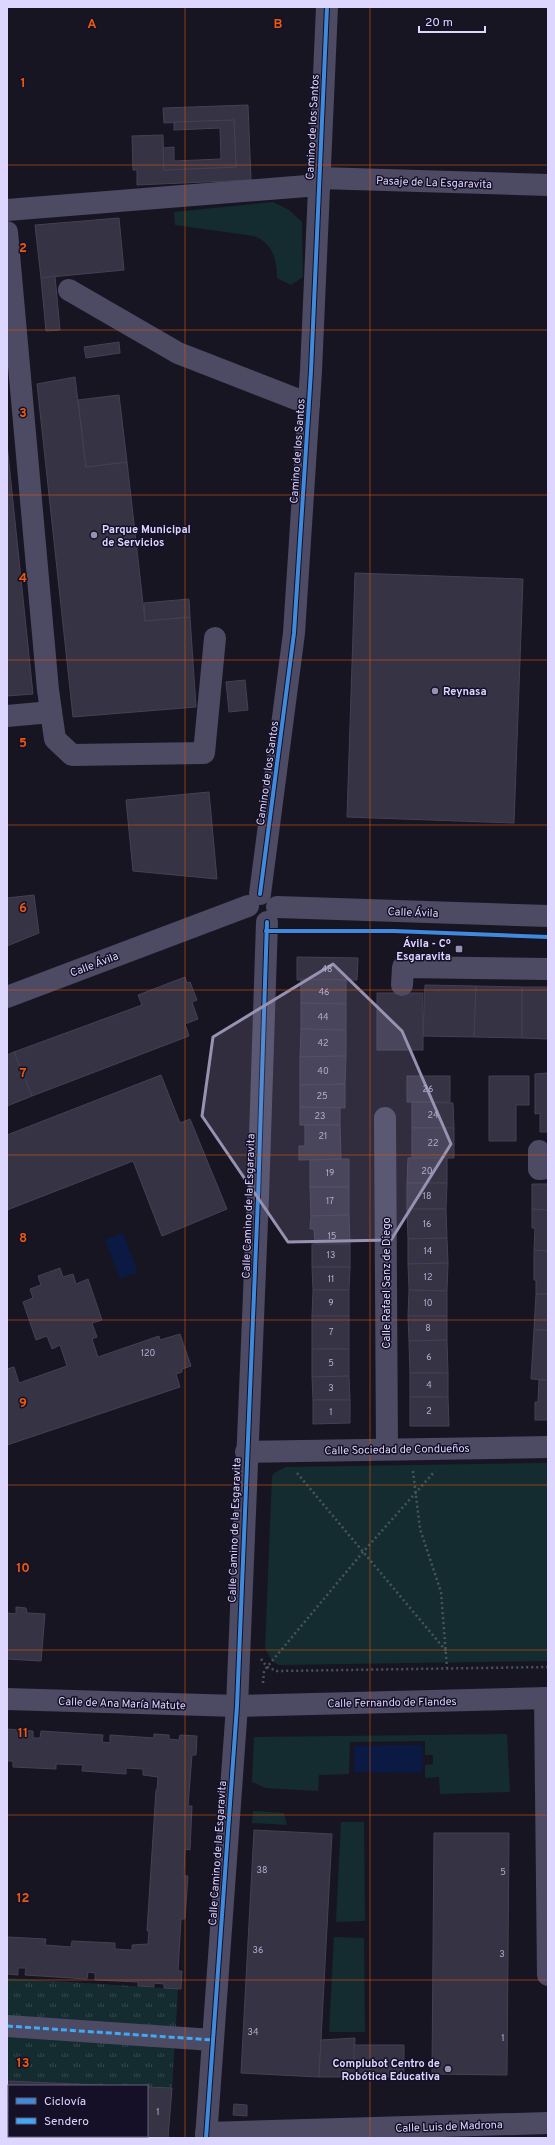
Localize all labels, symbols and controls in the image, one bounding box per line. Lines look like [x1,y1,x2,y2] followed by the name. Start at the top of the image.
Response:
[419,8,485,34] scale bar
[425,15,453,31] text: 20 m
[87,17,97,33] text: A
[274,17,283,33] text: B
[303,74,323,180] street label: Camino de los Santos
[20,76,26,92] text: 1
[376,174,492,192] street label: Pasaje de La Esgaravita
[19,241,27,257] text: 2
[287,398,309,504] street label: Camino de los Santos
[19,406,27,422] text: 3
[102,523,191,550] place label: Parque Municipal de Servicios
[89,530,99,540] marker: Parque Municipal de Servicios
[19,571,27,587] text: 4
[443,685,487,699] place label: Reynasa
[430,686,440,696] marker: Reynasa
[254,720,282,826] street label: Camino de los Santos
[19,736,27,752] text: 5
[19,901,27,917] text: 6
[387,904,439,921] street label: Calle Ávila
[396,936,451,964] place label: Ávila - Cº Esgaravita
[454,944,464,954] marker: Ávila - Cº Esgaravita
[68,948,121,981] street label: Calle Ávila
[321,964,333,975] house number: 48
[319,987,329,998] house number: 46
[317,1012,329,1023] house number: 44
[317,1038,329,1049] house number: 42
[20,1066,27,1082] text: 7
[317,1066,329,1077] house number: 40
[423,1084,433,1095] house number: 26
[316,1091,328,1102] house number: 25
[427,1110,439,1121] house number: 24
[315,1111,325,1122] house number: 23
[319,1131,327,1142] house number: 21
[239,1133,259,1279] street label: Calle Camino de la Esgaravita
[427,1138,439,1149] house number: 22
[421,1166,433,1177] house number: 20
[326,1168,334,1179] house number: 19
[423,1191,431,1202] house number: 18
[326,1196,334,1207] house number: 17
[380,1217,394,1349] street label: Calle Rafael Sanz de Diego
[423,1219,431,1230] house number: 16
[19,1231,27,1247] text: 8
[328,1231,336,1242] house number: 15
[424,1246,433,1257] house number: 14
[327,1250,335,1261] house number: 13
[424,1272,432,1283] house number: 12
[328,1274,334,1285] house number: 11
[328,1298,334,1309] house number: 9
[423,1298,433,1309] house number: 10
[425,1323,431,1334] house number: 8
[329,1327,334,1338] house number: 7
[141,1348,156,1359] house number: 120
[426,1352,432,1363] house number: 6
[328,1358,334,1369] house number: 5
[426,1380,432,1391] house number: 4
[328,1383,334,1394] house number: 3
[19,1396,27,1412] text: 9
[426,1406,432,1417] house number: 2
[329,1407,333,1418] house number: 1
[324,1442,470,1458] street label: Calle Sociedad de Condueños
[225,1457,245,1603] street label: Calle Camino de la Esgaravita
[16,1561,30,1577] text: 10
[58,1695,186,1713] street label: Calle de Ana María Matute
[327,1695,457,1711] street label: Calle Fernando de Flandes
[18,1726,28,1742] text: 11
[206,1780,230,1926] street label: Calle Camino de la Esgaravita
[257,1865,267,1876] house number: 38
[500,1867,506,1878] house number: 5
[16,1891,30,1907] text: 12
[253,1945,263,1956] house number: 36
[499,1949,505,1960] house number: 3
[247,2027,259,2038] house number: 34
[501,2033,505,2044] house number: 1
[17,2056,30,2072] text: 13
[332,2057,440,2084] place label: Complubot Centro de Robótica Educativa
[443,2064,453,2074] marker: Complubot Centro de Robótica Educativa
[8,2085,148,2137] legend
[44,2094,86,2110] text: Ciclovía
[156,2107,160,2118] house number: 1
[44,2114,89,2130] text: Sendero
[395,2118,503,2136] street label: Calle Luis de Madrona

